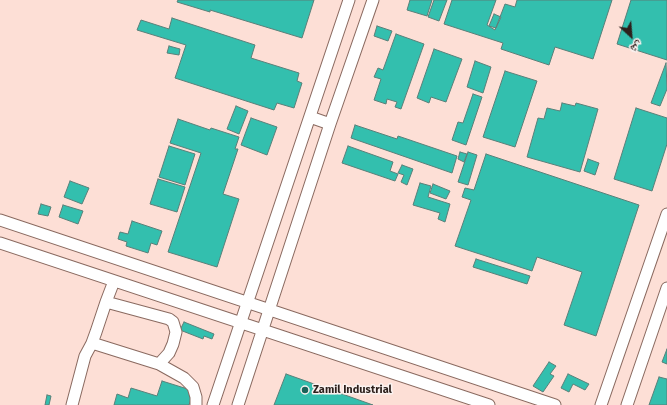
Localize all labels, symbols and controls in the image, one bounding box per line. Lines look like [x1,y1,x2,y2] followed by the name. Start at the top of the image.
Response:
[611,16,651,56] north arrow
[628,39,645,56] text: ش
[313,383,392,397] place label: Zamil Industrial
[300,385,310,395] marker: Zamil Industrial

